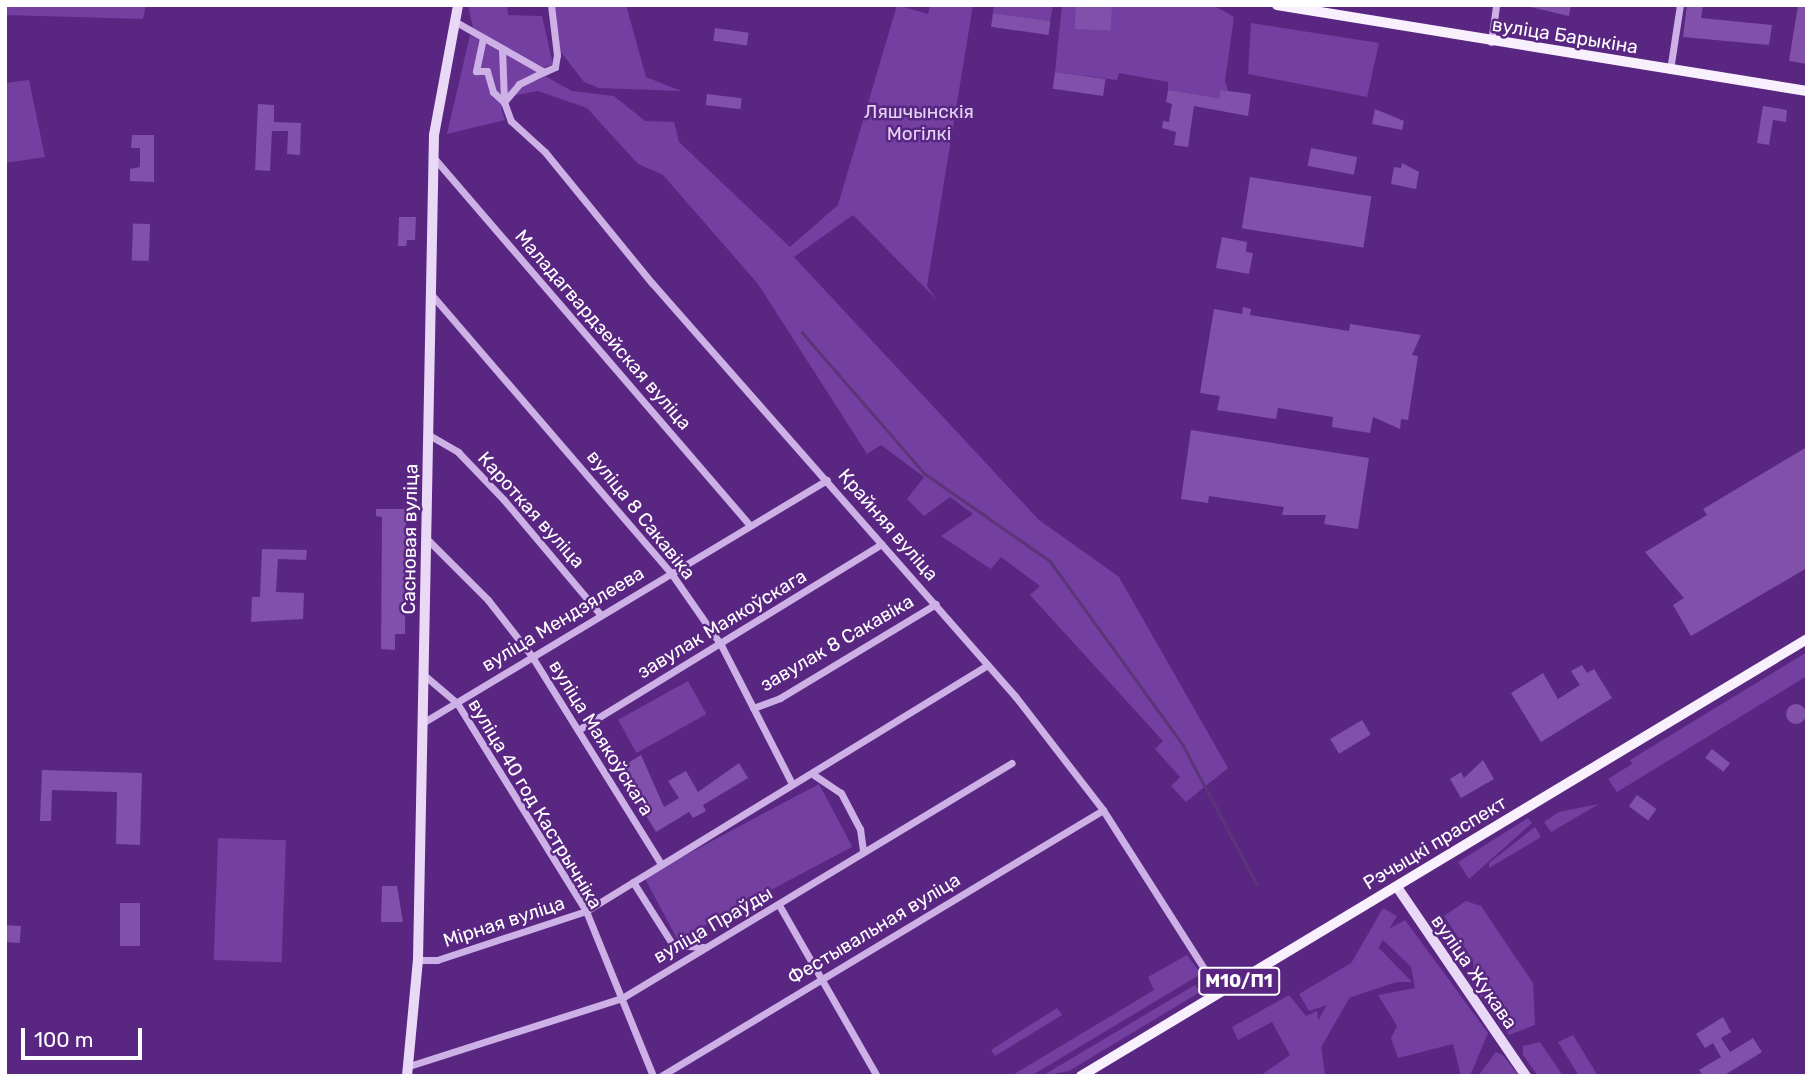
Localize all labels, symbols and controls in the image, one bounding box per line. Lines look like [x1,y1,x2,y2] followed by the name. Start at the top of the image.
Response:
[1490,13,1640,59] street label: вуліца Барыкіна
[864,101,974,145] park label: Ляшчынскія Могілкі
[510,225,696,435] street label: Маладагвардзейская вуліца
[582,446,700,584] street label: вуліца 8 Сакавіка
[473,447,589,573] street label: Кароткая вуліца
[397,464,423,614] street label: Сасновая вуліца
[833,464,943,586] street label: Крайняя вуліца
[478,562,648,676] street label: вуліца Мендзялеева
[633,564,811,684] street label: завулак Маякоўскага
[756,590,918,696] street label: завулак 8 Сакавіка
[544,656,658,820] street label: вуліца Маякоўскага
[463,695,607,913] street label: вуліца 40 год Кастрычніка
[1359,791,1511,895] street label: Рэчыцкі праспект
[783,868,965,990] street label: Фестывальная вуліца
[649,882,777,968] street label: вуліца Праўды
[440,892,568,952] street label: Мірная вуліца
[1426,911,1522,1033] street label: вуліца Жукава
[1197,966,1281,996] road number: М10/П1
[24,1014,145,1058] scale bar
[34,1027,93,1052] text: 100 m

